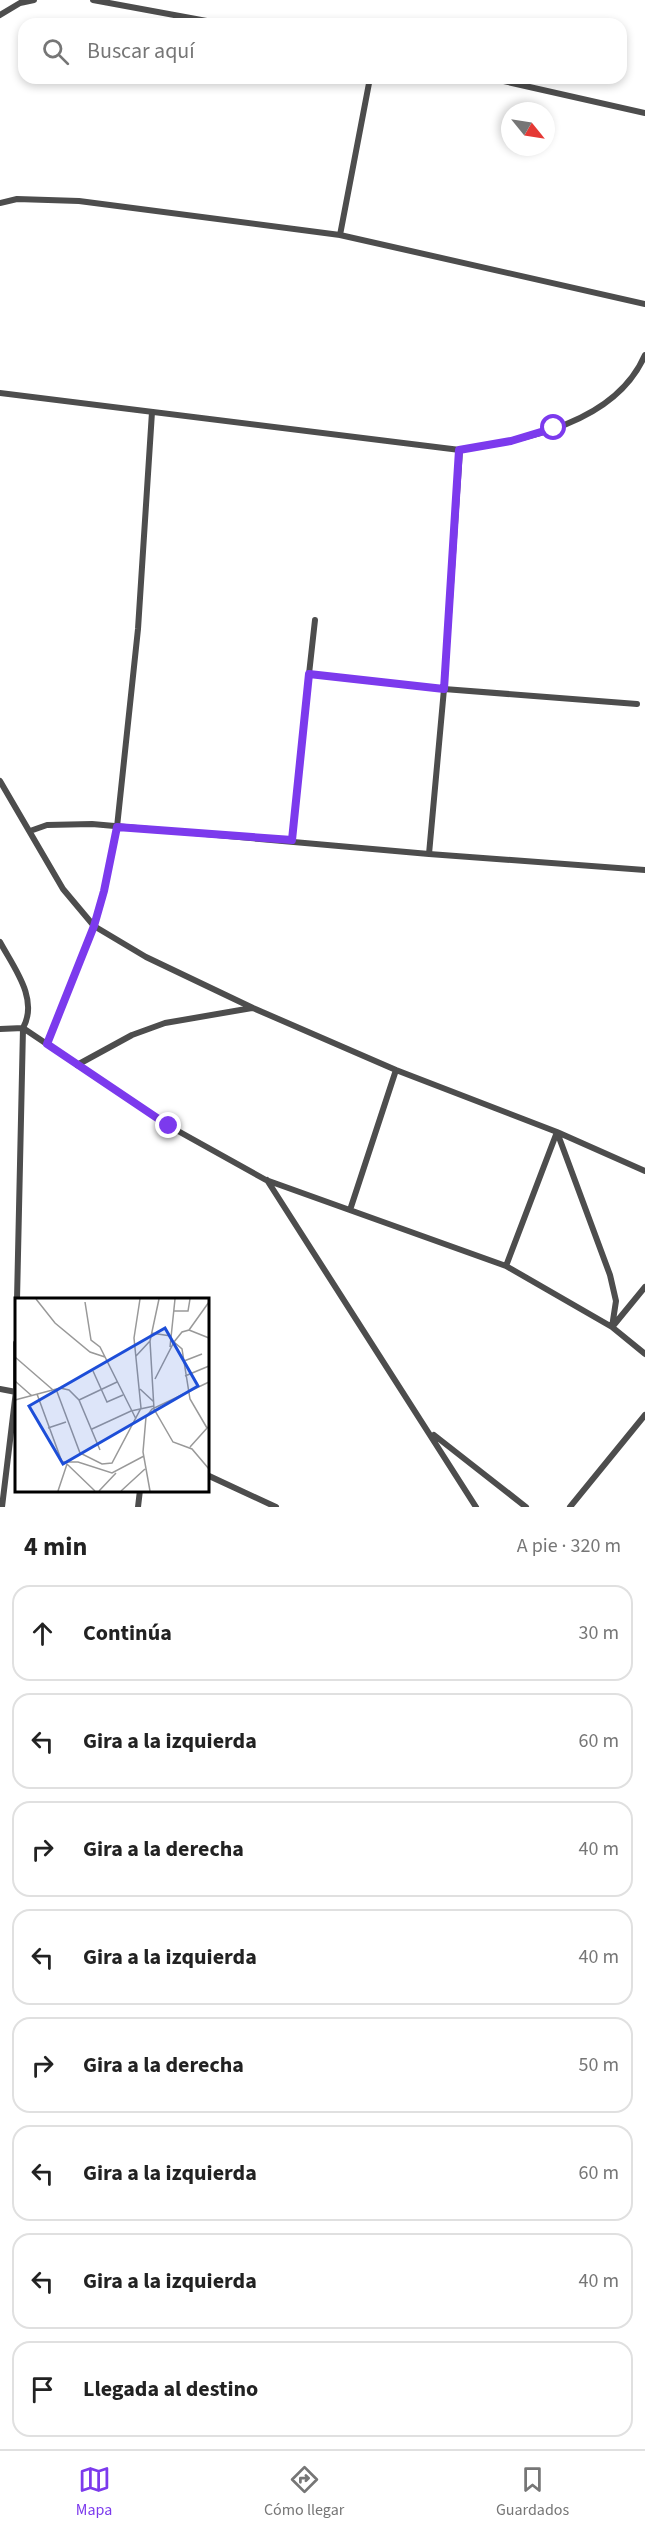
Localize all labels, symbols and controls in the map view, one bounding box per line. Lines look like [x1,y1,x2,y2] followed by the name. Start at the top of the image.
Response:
[18,18,627,84] search box
[39,35,72,68] icon: search
[87,35,195,67] text: Buscar aquí
[501,102,555,156] north arrow
[540,414,566,440] route start
[155,1112,181,1138] route end
[15,1298,208,1492] inset map
[24,1528,87,1565] text: 4 min
[517,1532,621,1560] text: A pie · 320 m
[26,1617,59,1650] icon: ahead
[83,1617,172,1649] text: Continúa
[579,1619,619,1647] text: 30 m
[26,1725,59,1758] icon: left
[83,1725,257,1757] text: Gira a la izquierda
[579,1727,619,1755] text: 60 m
[26,1833,59,1866] icon: right
[83,1833,244,1865] text: Gira a la derecha
[579,1835,619,1863] text: 40 m
[26,1941,59,1974] icon: left
[83,1941,257,1973] text: Gira a la izquierda
[579,1943,619,1971] text: 40 m
[26,2049,59,2082] icon: right
[83,2049,244,2081] text: Gira a la derecha
[579,2051,619,2079] text: 50 m
[26,2157,59,2190] icon: left
[83,2157,257,2189] text: Gira a la izquierda
[579,2159,619,2187] text: 60 m
[26,2265,59,2298] icon: left
[83,2265,257,2297] text: Gira a la izquierda
[579,2267,619,2295] text: 40 m
[26,2373,59,2406] icon: arrive
[83,2373,258,2405] text: Llegada al destino
[76,2463,112,2521] tab: Mapa
[264,2463,344,2521] tab: Cómo llegar
[496,2463,569,2521] tab: Guardados

